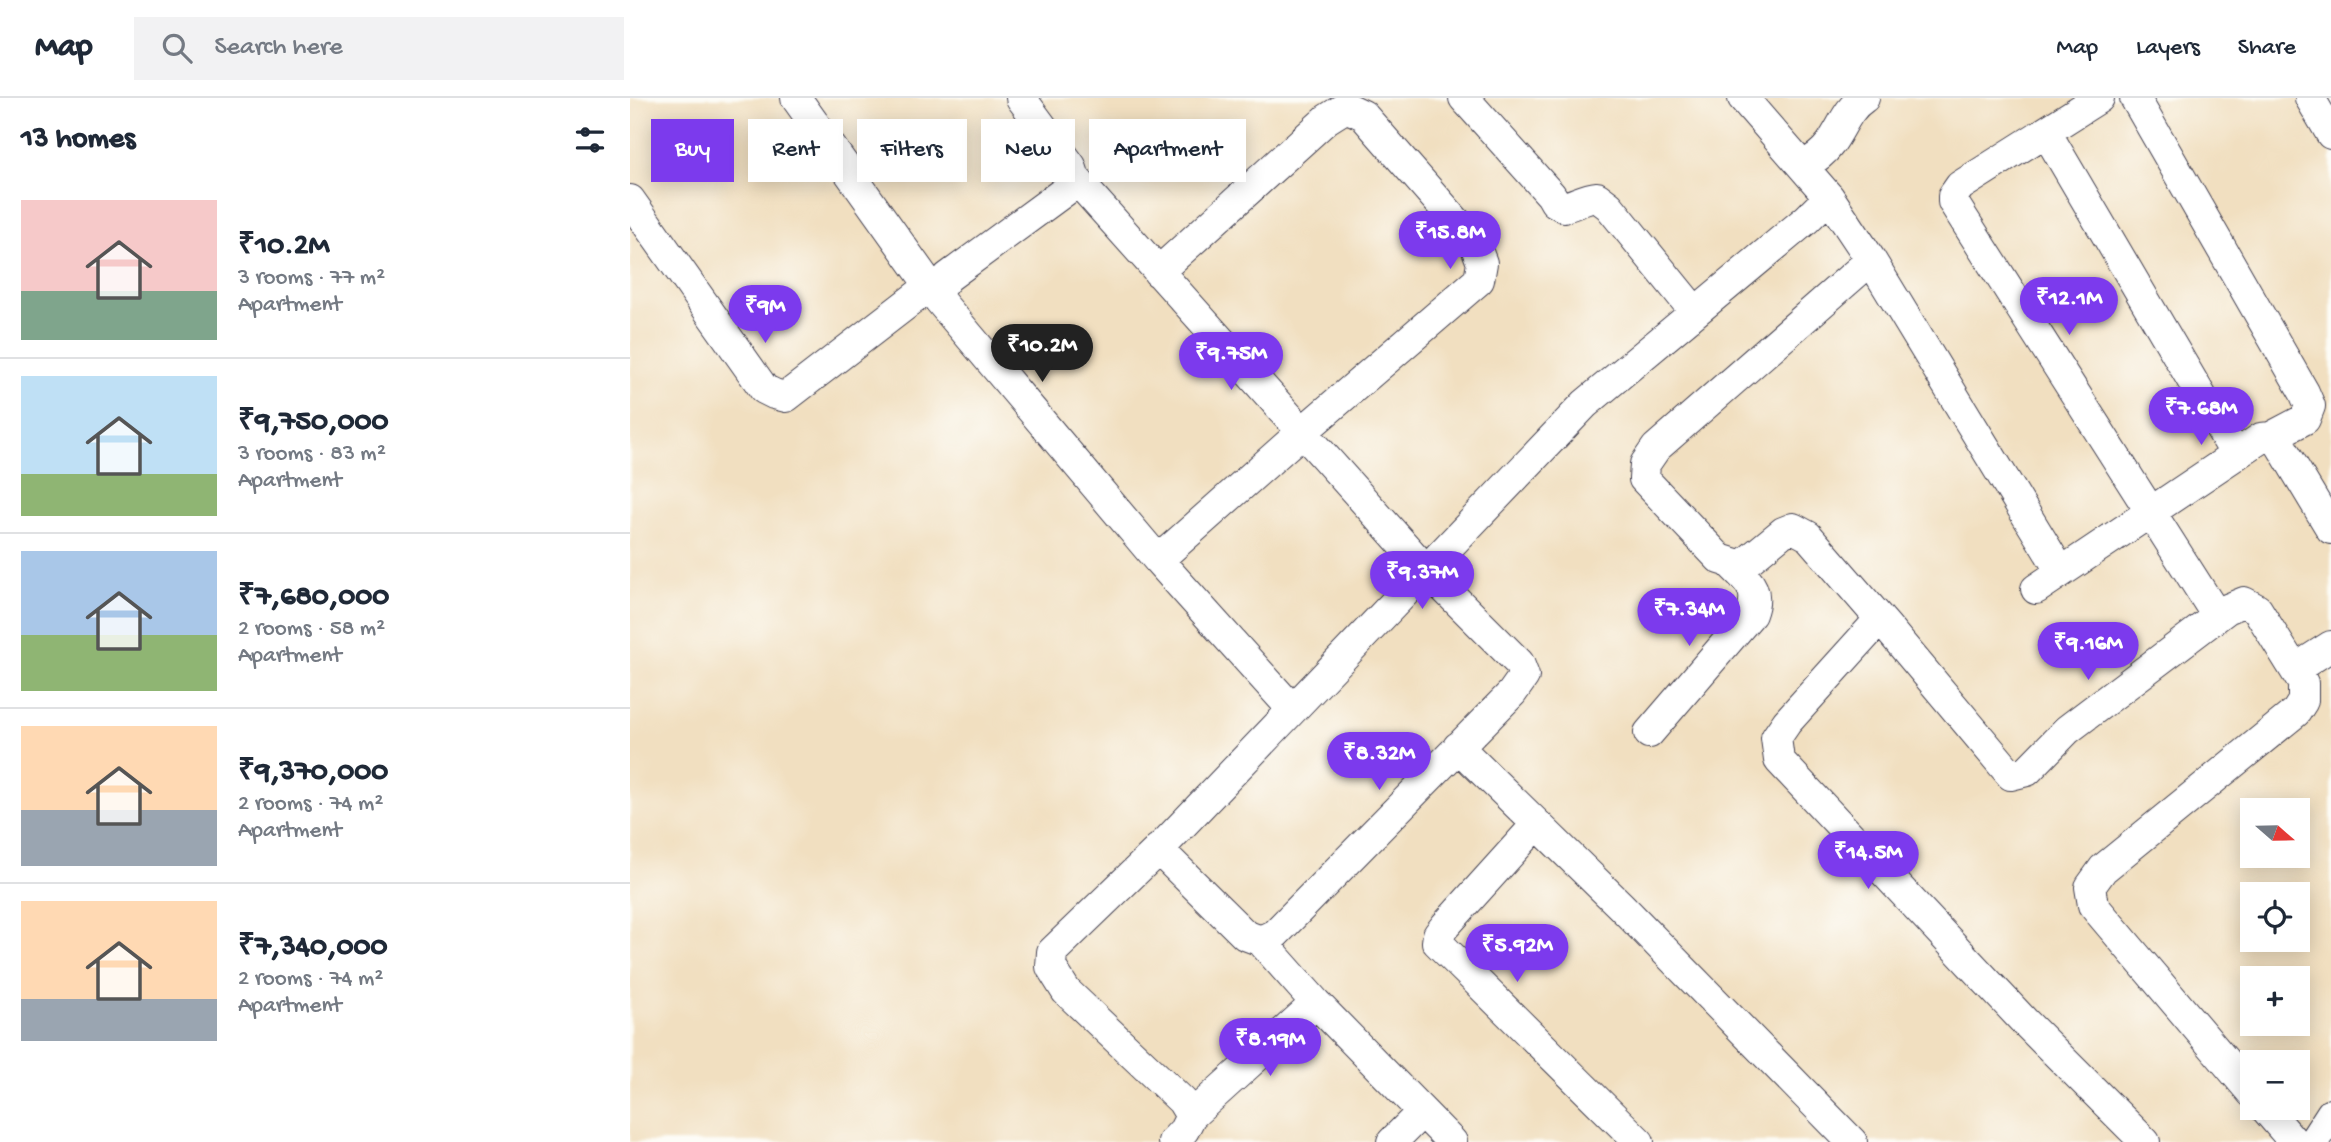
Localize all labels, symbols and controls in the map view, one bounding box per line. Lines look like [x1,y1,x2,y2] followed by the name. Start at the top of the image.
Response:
[134,17,624,80] search box
[35,29,92,67] text: Map
[158,29,196,67] icon: search
[214,33,343,64] text: Search here
[2056,34,2098,63] text: Map
[2136,34,2200,63] text: Layers
[2238,34,2296,63] text: Share
[651,119,734,182] chip: Buy
[748,119,843,182] chip: Rent
[857,119,967,182] chip: Filters
[981,119,1075,182] chip: New
[1089,119,1246,182] chip: Apartment
[571,121,609,159] icon: filters
[21,123,135,158] text: 13 homes
[1393,212,1507,271] pin: ₹15.8M
[1415,220,1485,247] text: ₹15.8M
[77,228,161,312] icon: home
[238,230,329,265] text: ₹10.2M
[238,265,385,292] text: 3 rooms · 77 m²
[2012,278,2126,337] pin: ₹12.1M
[731,286,799,345] pin: ₹9M
[2036,286,2102,313] text: ₹12.1M
[238,292,342,319] text: Apartment
[745,294,785,321] text: ₹9M
[985,324,1099,384] pin: ₹10.2M
[1174,332,1288,392] pin: ₹9.75M
[1007,333,1077,360] text: ₹10.2M
[1195,341,1267,368] text: ₹9.75M
[2144,388,2258,447] pin: ₹7.68M
[2165,396,2237,423] text: ₹7.68M
[77,404,161,488] icon: home
[238,406,389,441] text: ₹9,750,000
[238,441,386,468] text: 3 rooms · 83 m²
[238,468,342,495] text: Apartment
[1365,552,1479,611] pin: ₹9.37M
[1386,560,1458,587] text: ₹9.37M
[77,579,161,663] icon: home
[238,581,389,616] text: ₹7,680,000
[1632,588,1746,648] pin: ₹7.34M
[1653,597,1725,624] text: ₹7.34M
[238,616,385,643] text: 2 rooms · 58 m²
[2031,622,2145,682] pin: ₹9.16M
[2054,631,2122,658] text: ₹9.16M
[238,643,342,670] text: Apartment
[1322,732,1436,792] pin: ₹8.32M
[1343,741,1415,768] text: ₹8.32M
[77,754,161,838] icon: home
[238,756,388,791] text: ₹9,370,000
[238,791,383,818] text: 2 rooms · 74 m²
[2240,798,2310,868] north arrow
[2240,798,2310,1120] map controls
[238,818,342,845] text: Apartment
[1811,832,1925,891] pin: ₹14.5M
[1834,840,1902,867] text: ₹14.5M
[2240,882,2310,952] button: locate
[1460,924,1574,984] pin: ₹5.92M
[77,929,161,1013] icon: home
[238,931,388,966] text: ₹7,340,000
[1481,933,1553,960] text: ₹5.92M
[238,966,383,993] text: 2 rooms · 74 m²
[2240,966,2310,1036] button: +
[238,993,342,1020] text: Apartment
[1213,1018,1327,1078] pin: ₹8.19M
[1235,1027,1305,1054] text: ₹8.19M
[2240,1050,2310,1120] button: −

